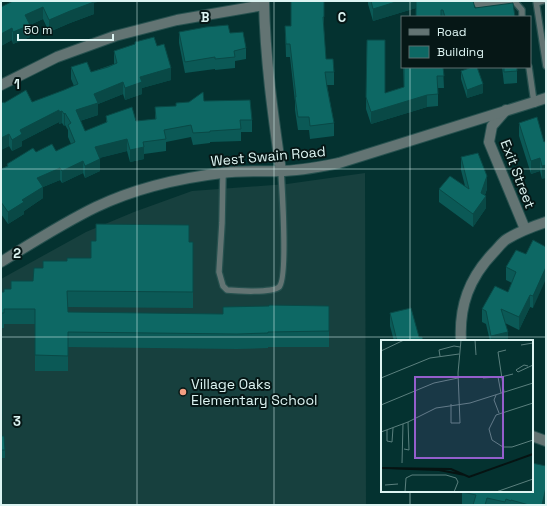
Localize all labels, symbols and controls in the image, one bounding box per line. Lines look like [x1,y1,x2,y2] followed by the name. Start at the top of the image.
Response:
[201,9,210,26] text: B
[338,9,346,26] text: C
[18,16,113,42] scale bar
[401,16,531,68] legend
[24,22,52,38] text: 50 m
[437,24,466,40] text: Road
[437,44,484,60] text: Building
[14,76,20,93] text: 1
[497,137,539,211] street label: Exit Street
[210,142,326,170] street label: West Swain Road
[13,245,21,262] text: 2
[381,340,533,492] inset map
[191,375,317,409] place label: Village Oaks Elementary School
[178,387,188,397] marker: Village Oaks Elementary School
[13,413,21,430] text: 3

